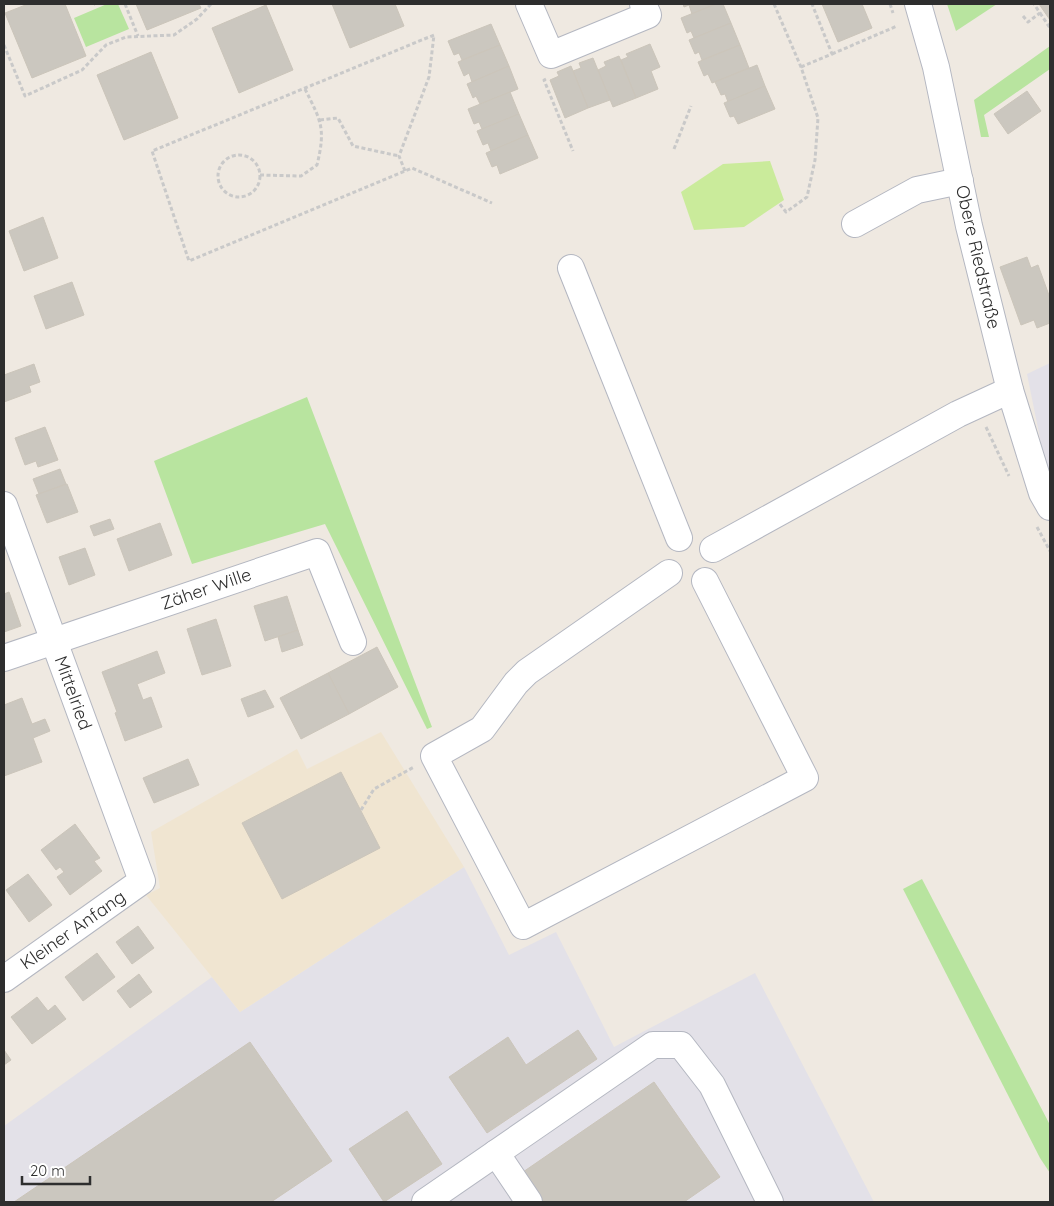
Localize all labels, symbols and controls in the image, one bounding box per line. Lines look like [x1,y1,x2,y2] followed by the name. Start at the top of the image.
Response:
[951,183,1006,331] street label: Obere Riedstraße
[158,562,254,615] street label: Zäher Wille
[49,653,97,733] street label: Mittelried
[15,885,130,974] street label: Kleiner Anfang
[22,1154,90,1186] scale bar
[30,1161,65,1180] text: 20 m

